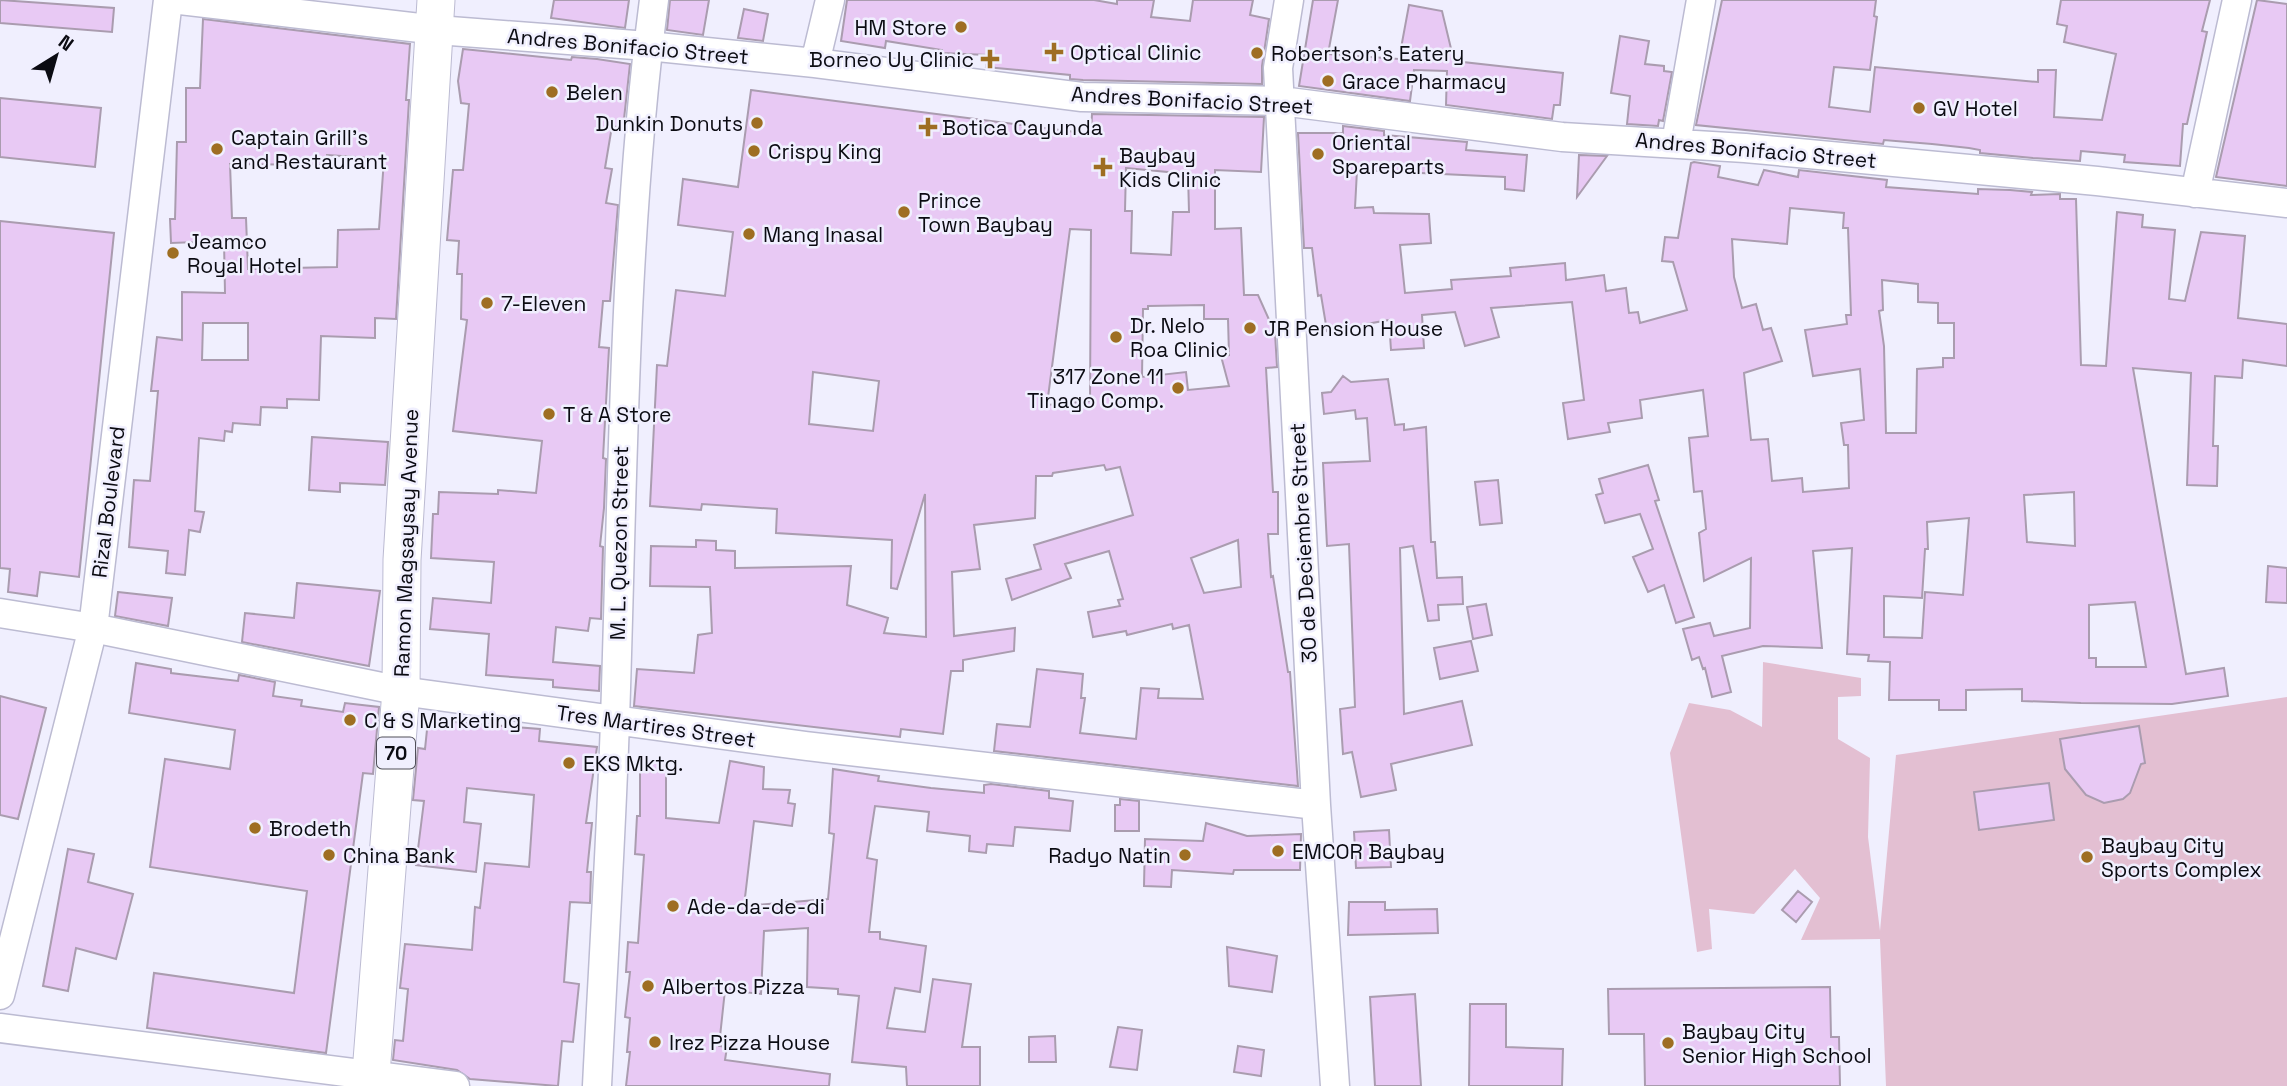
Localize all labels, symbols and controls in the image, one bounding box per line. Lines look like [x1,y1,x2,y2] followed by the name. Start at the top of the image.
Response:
[855,14,947,41] place label: HM Store
[953,19,969,35] marker: HM Store
[21,21,91,91] north arrow
[506,22,750,70] street label: Andres Bonifacio Street
[53,29,79,57] text: N
[1070,39,1202,66] place label: Optical Clinic
[1271,40,1464,67] place label: Robertson's Eatery
[1044,42,1064,62] marker: Optical Clinic
[1249,45,1265,61] marker: Robertson's Eatery
[809,46,974,73] place label: Borneo Uy Clinic
[980,49,1000,69] marker: Borneo Uy Clinic
[1342,68,1506,95] place label: Grace Pharmacy
[1320,73,1336,89] marker: Grace Pharmacy
[566,79,623,106] place label: Belen
[1070,80,1314,120] street label: Andres Bonifacio Street
[544,84,560,100] marker: Belen
[1933,95,2018,122] place label: GV Hotel
[1911,100,1927,116] marker: GV Hotel
[595,110,743,137] place label: Dunkin Donuts
[942,114,1103,141] place label: Botica Cayunda
[749,115,765,131] marker: Dunkin Donuts
[920,119,936,135] marker: Botica Cayunda
[231,124,388,175] place label: Captain Grill's and Restaurant
[1634,126,1878,174] street label: Andres Bonifacio Street
[1332,129,1445,180] place label: Oriental Spareparts
[768,138,882,165] place label: Crispy King
[209,141,225,157] marker: Captain Grill's and Restaurant
[1119,142,1221,193] place label: Baybay Kids Clinic
[746,143,762,159] marker: Crispy King
[1310,146,1326,162] marker: Oriental Spareparts
[1093,157,1113,177] marker: Baybay Kids Clinic
[918,187,1053,238] place label: Prince Town Baybay
[896,204,912,220] marker: Prince Town Baybay
[763,221,883,248] place label: Mang Inasal
[741,226,757,242] marker: Mang Inasal
[187,228,302,279] place label: Jeamco Royal Hotel
[165,245,181,261] marker: Jeamco Royal Hotel
[501,290,586,317] place label: 7-Eleven
[479,295,495,311] marker: 7-Eleven
[1130,312,1228,363] place label: Dr. Nelo Roa Clinic
[1264,315,1443,342] place label: JR Pension House
[1242,320,1258,336] marker: JR Pension House
[1108,329,1124,345] marker: Dr. Nelo Roa Clinic
[1027,363,1164,414] place label: 317 Zone 11 Tinago Comp.
[1170,380,1186,396] marker: 317 Zone 11 Tinago Comp.
[563,401,671,428] place label: T & A Store
[541,406,557,422] marker: T & A Store
[388,408,424,678] street label: Ramon Magsaysay Avenue
[1283,422,1323,664] street label: 30 de Deciembre Street
[85,424,131,580] street label: Rizal Boulevard
[604,445,634,641] street label: M. L. Quezon Street
[555,699,757,753] street label: Tres Martires Street
[364,707,521,734] place label: C & S Marketing
[342,712,358,728] marker: C & S Marketing
[377,738,415,768] road number: 70
[583,750,683,777] place label: EKS Mktg.
[561,755,577,771] marker: EKS Mktg.
[269,815,351,842] place label: Brodeth
[247,820,263,836] marker: Brodeth
[2101,832,2262,883] place label: Baybay City Sports Complex
[1292,838,1445,865] place label: EMCOR Baybay
[343,842,455,869] place label: China Bank
[1048,842,1171,869] place label: Radyo Natin
[1270,843,1286,859] marker: EMCOR Baybay
[321,847,337,863] marker: China Bank
[1177,847,1193,863] marker: Radyo Natin
[2079,849,2095,865] marker: Baybay City Sports Complex
[687,893,825,920] place label: Ade-da-de-di
[665,898,681,914] marker: Ade-da-de-di
[662,973,805,1000] place label: Albertos Pizza
[640,978,656,994] marker: Albertos Pizza
[1682,1018,1872,1069] place label: Baybay City Senior High School
[669,1029,830,1056] place label: Irez Pizza House
[647,1034,663,1050] marker: Irez Pizza House
[1660,1035,1676,1051] marker: Baybay City Senior High School

